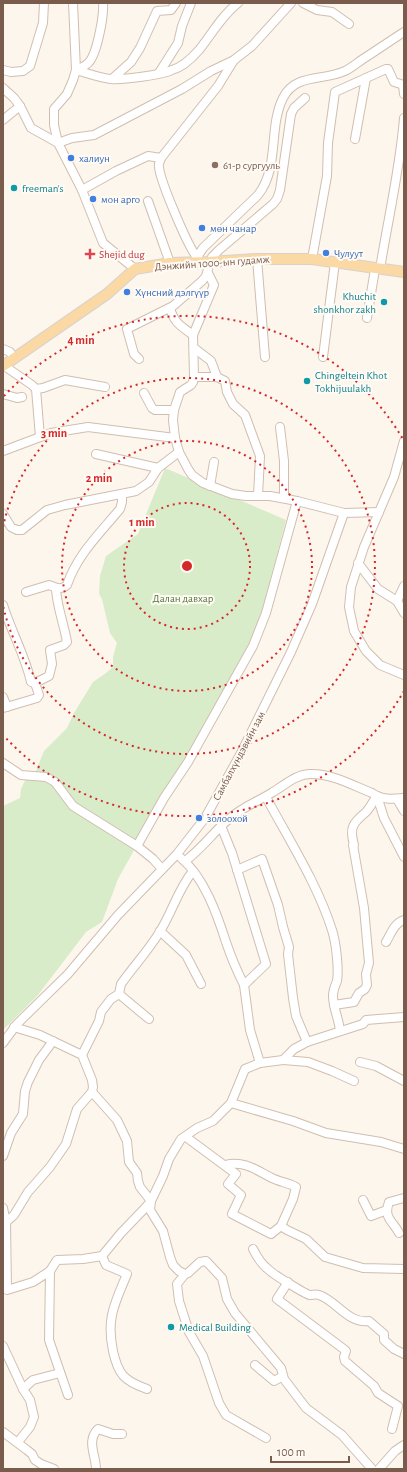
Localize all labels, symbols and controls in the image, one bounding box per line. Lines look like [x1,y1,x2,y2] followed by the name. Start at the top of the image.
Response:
[66,153,76,163] marker: халиун
[79,153,110,164] place label: халиун
[210,160,220,170] marker: 61-р сургууль
[223,160,280,171] place label: 61-р сургууль
[9,183,19,193] marker: freeman's
[22,183,64,194] place label: freeman's
[88,194,98,204] marker: мон арго
[101,194,140,205] place label: мон арго
[197,223,207,233] marker: мөн чанар
[210,223,257,234] place label: мөн чанар
[84,248,96,260] marker: Shejid dug
[321,248,331,258] marker: Чулуут
[334,248,363,259] place label: Чулуут
[99,249,145,260] place label: Shejid dug
[154,253,270,273] street label: Дэнжийн 1000-ын гудамж
[122,287,132,297] marker: Хүнсний дэлгүүр
[135,287,210,298] place label: Хүнсний дэлгүүр
[313,291,376,315] place label: Khuchit shonkhor zakh
[379,297,389,307] marker: Khuchit shonkhor zakh
[67,334,95,346] text: 4 min
[315,370,388,394] place label: Chingeltein Khot Tokhijuulakh
[302,376,312,386] marker: Chingeltein Khot Tokhijuulakh
[41,427,67,439] text: 3 min
[86,472,112,484] text: 2 min
[129,516,155,528] text: 1 min
[180,559,194,573] centre of rings
[153,593,214,604] park label: Далан давхар
[211,709,267,802] street label: Самбалхүндэвийн зам
[194,813,204,823] marker: золоохой
[207,813,248,824] place label: золоохой
[166,1322,176,1332] marker: Medical Building
[179,1322,252,1333] place label: Medical Building
[271,1438,349,1464] scale bar
[277,1446,305,1458] text: 100 m

